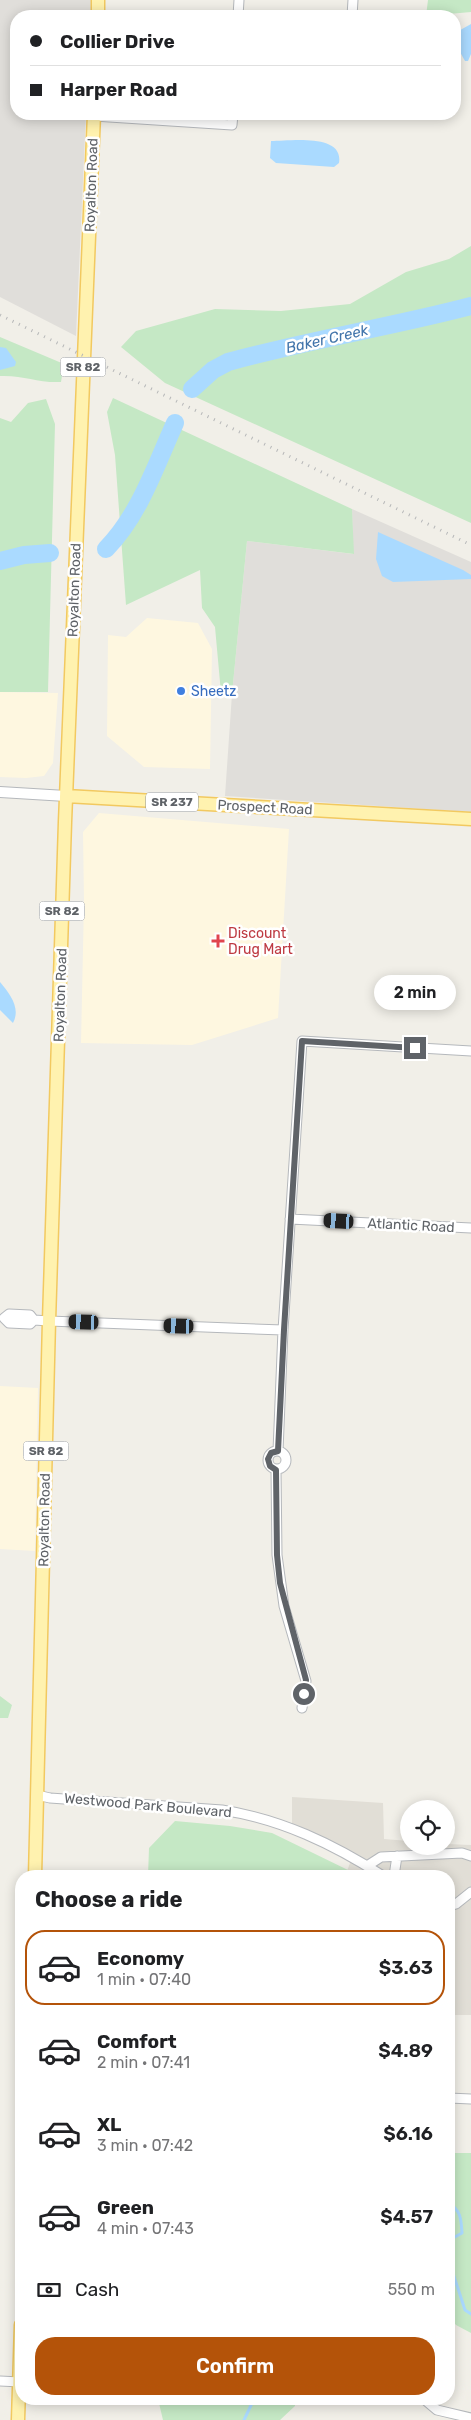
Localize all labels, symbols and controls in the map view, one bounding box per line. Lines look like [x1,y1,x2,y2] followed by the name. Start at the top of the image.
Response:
[60,30,175,53] text: Collier Drive
[60,78,177,101] text: Harper Road
[81,138,102,232] street label: Royalton Road
[284,321,370,357] water label: Baker Creek
[61,358,106,377] road number: SR 82
[64,543,85,637] street label: Royalton Road
[191,683,236,700] place label: Sheetz
[175,685,187,697] marker: Sheetz
[146,792,198,812] road number: SR 237
[217,797,313,818] street label: Prospect Road
[40,901,84,920] road number: SR 82
[228,925,293,958] place label: Discount Drug Mart
[212,935,224,947] marker: Discount Drug Mart
[50,948,71,1042] street label: Royalton Road
[374,976,456,1010] callout: 2 min
[394,983,436,1002] text: 2 min
[404,1037,426,1059] route end
[323,1213,354,1229] car
[367,1215,455,1236] street label: Atlantic Road
[68,1314,99,1330] car
[163,1318,194,1334] car
[23,1442,68,1460] road number: SR 82
[35,1473,54,1567] street label: Royalton Road
[293,1683,315,1705] route start
[63,1790,232,1821] street label: Westwood Park Boulevard
[400,1800,455,1855] map controls
[400,1800,455,1855] button: locate
[35,1886,182,1913] text: Choose a ride
[37,1945,82,1990] icon: car
[97,1947,184,1970] text: Economy
[379,1956,433,1979] text: $3.63
[97,1970,191,1989] text: 1 min · 07:40
[37,2028,82,2073] icon: car
[97,2030,177,2053] text: Comfort
[378,2039,433,2062] text: $4.89
[97,2053,190,2072] text: 2 min · 07:41
[37,2111,82,2156] icon: car
[97,2113,121,2136] text: XL
[383,2122,433,2145] text: $6.16
[97,2136,193,2155] text: 3 min · 07:42
[37,2194,82,2239] icon: car
[97,2196,154,2219] text: Green
[380,2205,433,2228] text: $4.57
[97,2219,194,2238] text: 4 min · 07:43
[35,2276,63,2304] icon: cash
[75,2278,119,2301] text: Cash
[388,2280,435,2299] text: 550 m
[35,2337,435,2395] button: Confirm

